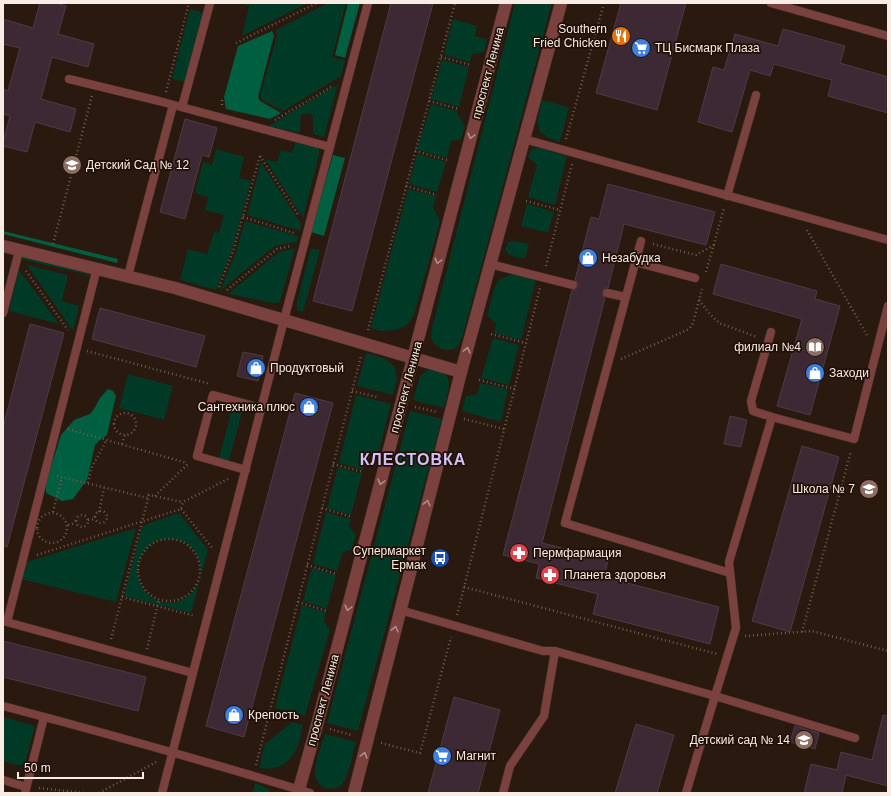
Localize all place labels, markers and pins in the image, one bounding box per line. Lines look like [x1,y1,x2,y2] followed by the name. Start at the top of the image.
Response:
[533,22,607,50] place label: Southern Fried Chicken
[610,25,632,47] restaurant icon: Southern Fried Chicken
[630,37,652,59] supermarket icon: ТЦ Бисмарк Плаза
[655,41,760,55] place label: ТЦ Бисмарк Плаза
[61,154,83,176] school or university icon: Детский Сад № 12
[86,158,189,172] place label: Детский Сад № 12
[577,247,599,269] shop icon: Незабудка
[602,251,661,265] place label: Незабудка
[804,336,826,358] library icon: филиал №4
[734,340,801,354] place label: филиал №4
[245,357,267,379] shop icon: Продуктовый
[270,361,344,375] place label: Продуктовый
[804,362,826,384] shop icon: Заходи
[829,366,869,380] place label: Заходи
[298,396,320,418] shop icon: Сантехника плюс
[198,400,295,414] place label: Сантехника плюс
[858,478,880,500] school or university icon: Школа № 7
[792,482,855,496] place label: Школа № 7
[508,542,530,564] pharmacy icon: Пермфармация
[353,544,427,572] place label: Супермаркет Ермак
[533,546,621,560] place label: Пермфармация
[429,547,451,569] bus stop icon: Супермаркет Ермак
[539,564,561,586] pharmacy icon: Планета здоровья
[564,568,666,582] place label: Планета здоровья
[223,704,245,726] shop icon: Крепость
[248,708,299,722] place label: Крепость
[793,729,815,751] school or university icon: Детский сад № 14
[690,733,790,747] place label: Детский сад № 14
[431,745,453,767] supermarket icon: Магнит
[456,749,497,763] place label: Магнит

